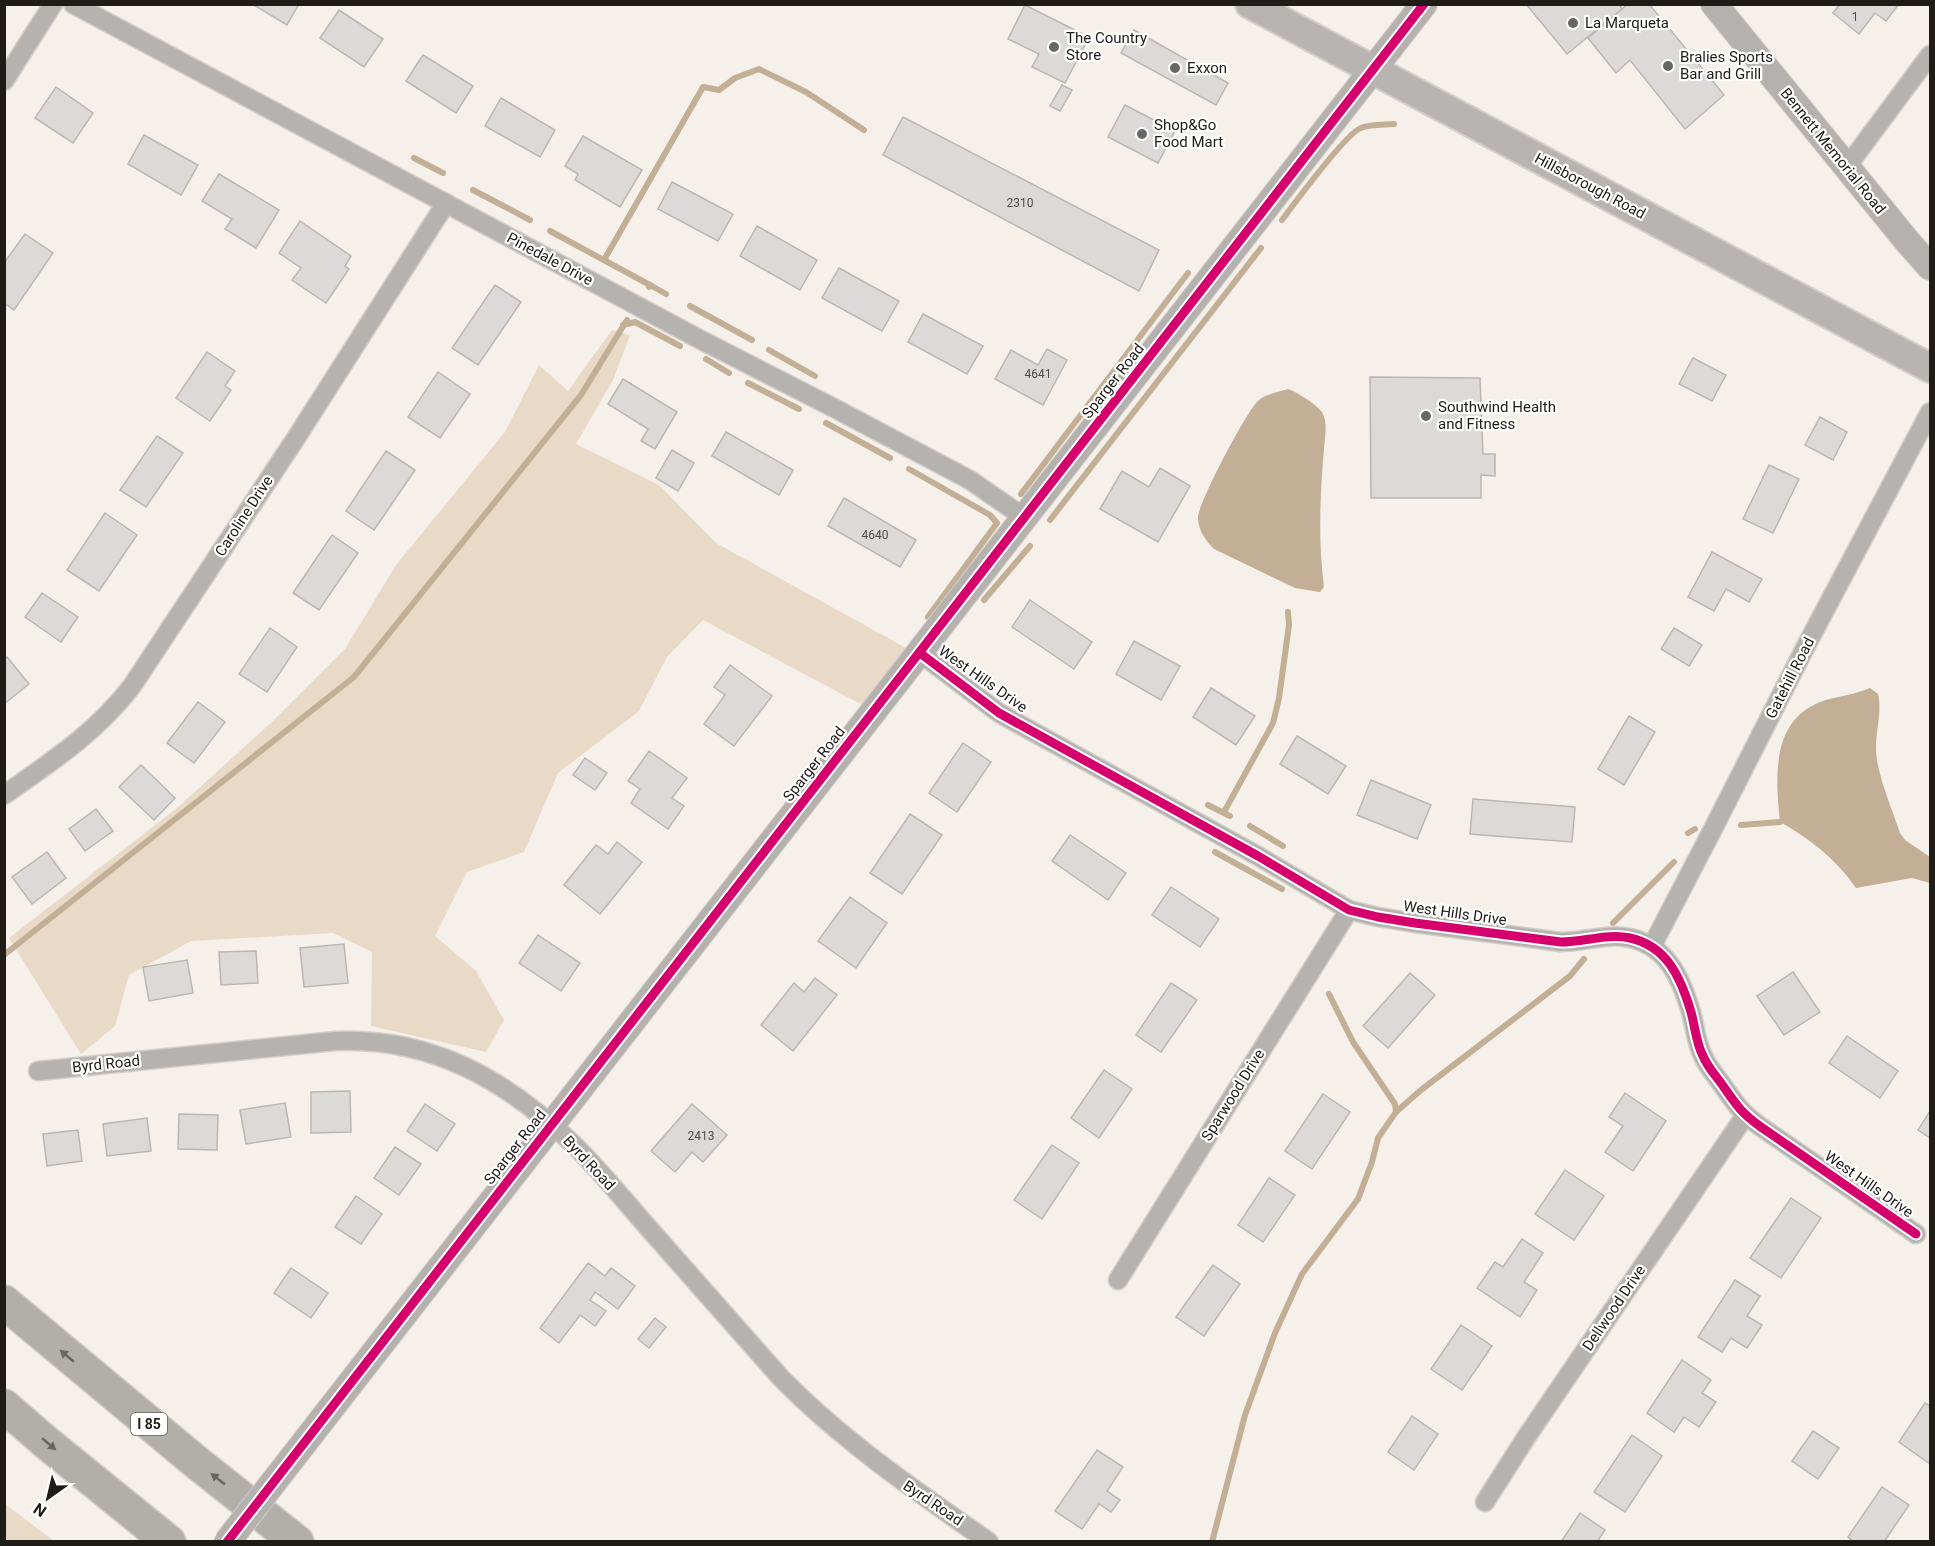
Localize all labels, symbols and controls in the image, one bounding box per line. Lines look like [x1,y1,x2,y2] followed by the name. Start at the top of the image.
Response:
[1852,10,1858,24] house number: 1
[1585,14,1669,32] place label: La Marqueta
[1566,16,1580,30] marker: La Marqueta
[1066,29,1147,64] place label: The Country Store
[1047,40,1061,54] marker: The Country Store
[1680,48,1773,83] place label: Bralies Sports Bar and Grill
[1187,59,1227,77] place label: Exxon
[1661,59,1675,73] marker: Bralies Sports Bar and Grill
[1168,61,1182,75] marker: Exxon
[1777,84,1889,218] street label: Bennett Memorial Road
[1154,116,1223,151] place label: Shop&Go Food Mart
[1135,127,1149,141] marker: Shop&Go Food Mart
[1531,149,1649,223] street label: Hillsborough Road
[1007,196,1034,210] house number: 2310
[504,229,596,289] street label: Pinedale Drive
[1078,340,1148,422] street label: Sparger Road
[1025,367,1051,381] house number: 4641
[1438,398,1556,433] place label: Southwind Health and Fitness
[1419,409,1433,423] marker: Southwind Health and Fitness
[211,472,277,560] street label: Caroline Drive
[862,528,889,542] house number: 4640
[1762,634,1818,722] street label: Gatehill Road
[935,642,1031,716] street label: West Hills Drive
[779,723,849,805] street label: Sparger Road
[1402,897,1508,929] street label: West Hills Drive
[1198,1046,1268,1144] street label: Sparwood Drive
[71,1051,141,1077] street label: Byrd Road
[480,1106,550,1188] street label: Sparger Road
[688,1129,714,1143] house number: 2413
[559,1132,619,1194] street label: Byrd Road
[1821,1147,1917,1221] street label: West Hills Drive
[1579,1262,1649,1354] street label: Dellwood Drive
[60,1350,75,1363] one-way arrow
[131,1413,167,1435] road number: I 85
[41,1437,56,1450] one-way arrow
[18,1468,78,1528] north arrow
[210,1473,226,1486] one-way arrow
[900,1477,966,1529] street label: Byrd Road
[30,1499,50,1521] text: N

